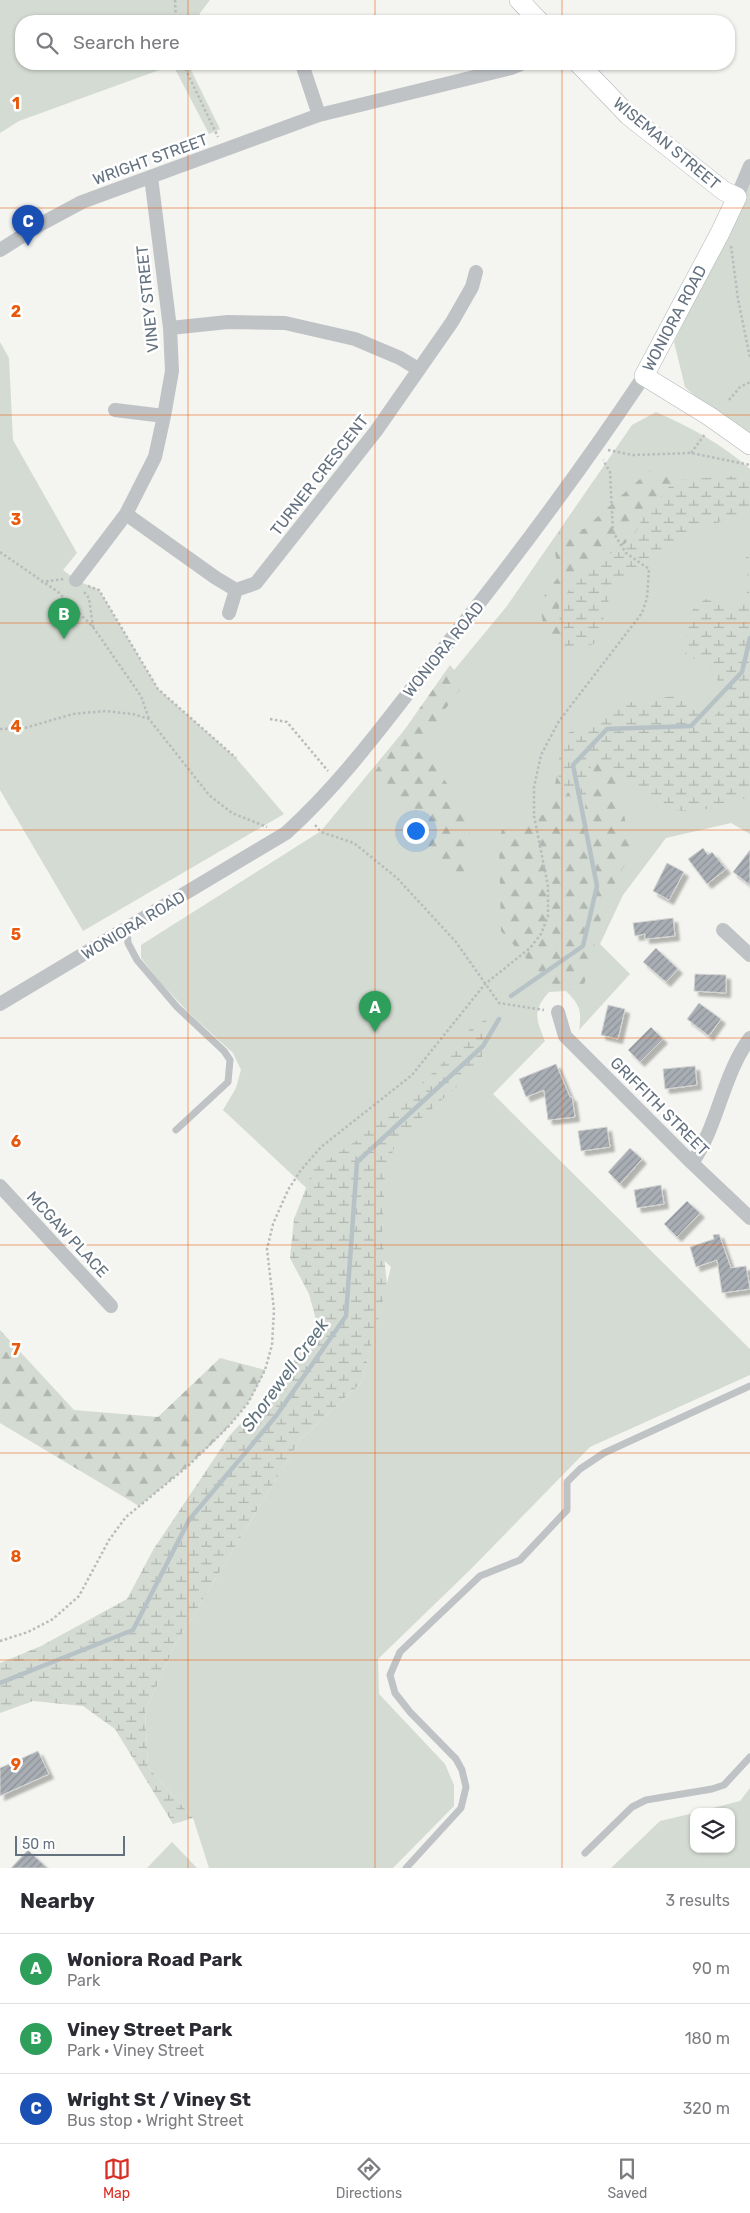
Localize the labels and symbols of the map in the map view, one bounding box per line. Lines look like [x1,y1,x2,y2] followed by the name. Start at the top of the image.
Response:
[609,93,724,194] street label: WISEMAN STREET
[12,94,20,113] text: 1
[90,130,210,189] street label: WRIGHT STREET
[12,205,44,246] pin: C
[132,244,163,353] street label: VINEY STREET
[639,262,710,375] street label: WONIORA ROAD
[11,302,21,321] text: 2
[266,411,372,539] street label: TURNER CRESCENT
[11,510,21,529] text: 3
[48,598,80,639] pin: B
[399,598,488,701] street label: WONIORA ROAD
[11,717,22,736] text: 4
[403,818,429,844] your location
[78,887,188,964] street label: WONIORA ROAD
[11,925,21,944] text: 5
[359,991,391,1032] pin: A
[606,1053,713,1160] street label: GRIFFITH STREET
[11,1132,21,1151] text: 6
[23,1187,112,1281] street label: MCGAW PLACE
[237,1314,334,1436] water label: Shorewell Creek
[11,1340,21,1359] text: 7
[11,1547,22,1566] text: 8
[11,1755,21,1774] text: 9
[15,1833,125,1856] scale bar

